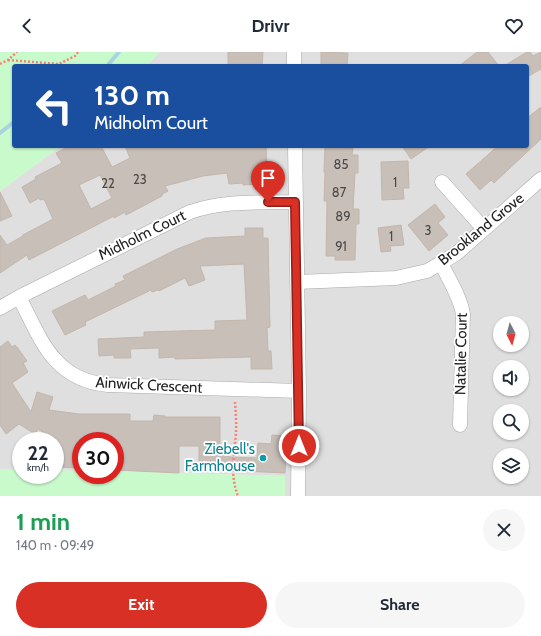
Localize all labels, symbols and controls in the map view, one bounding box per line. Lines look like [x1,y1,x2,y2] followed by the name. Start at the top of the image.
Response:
[16,15,38,37] icon: back
[252,15,289,37] text: Drivr
[503,15,525,37] icon: heart
[94,78,170,112] text: 130 m
[28,80,80,132] icon: left
[94,112,208,134] text: Midholm Court
[334,156,348,172] house number: 85
[251,161,285,202] pin
[257,167,279,189] icon: arrive
[133,171,147,187] house number: 23
[393,174,397,190] house number: 1
[101,175,115,191] house number: 22
[332,184,347,200] house number: 87
[435,189,528,269] street label: Brookland Grove
[95,206,189,264] street label: Midholm Court
[335,208,351,224] house number: 89
[424,222,432,238] house number: 3
[389,228,393,244] house number: 1
[335,238,347,254] house number: 91
[451,313,471,395] street label: Natalie Court
[493,316,529,352] north arrow
[493,316,529,484] map controls
[493,360,529,396] button: sound
[95,373,203,397] street label: Ainwick Crescent
[493,404,529,440] button: search
[278,425,320,467] position arrow
[72,432,124,484] speed limit sign: 30
[185,440,255,475] place label: Ziebell's Farmhouse
[27,441,49,465] text: 22
[493,448,529,484] button: layers
[258,453,268,463] marker: Ziebell's Farmhouse
[27,461,49,474] text: km/h
[16,507,70,536] text: 1 min
[483,509,525,551] button: close
[16,537,94,553] text: 140 m · 09:49
[16,582,267,628] button: Exit
[275,582,525,628] button: Share

